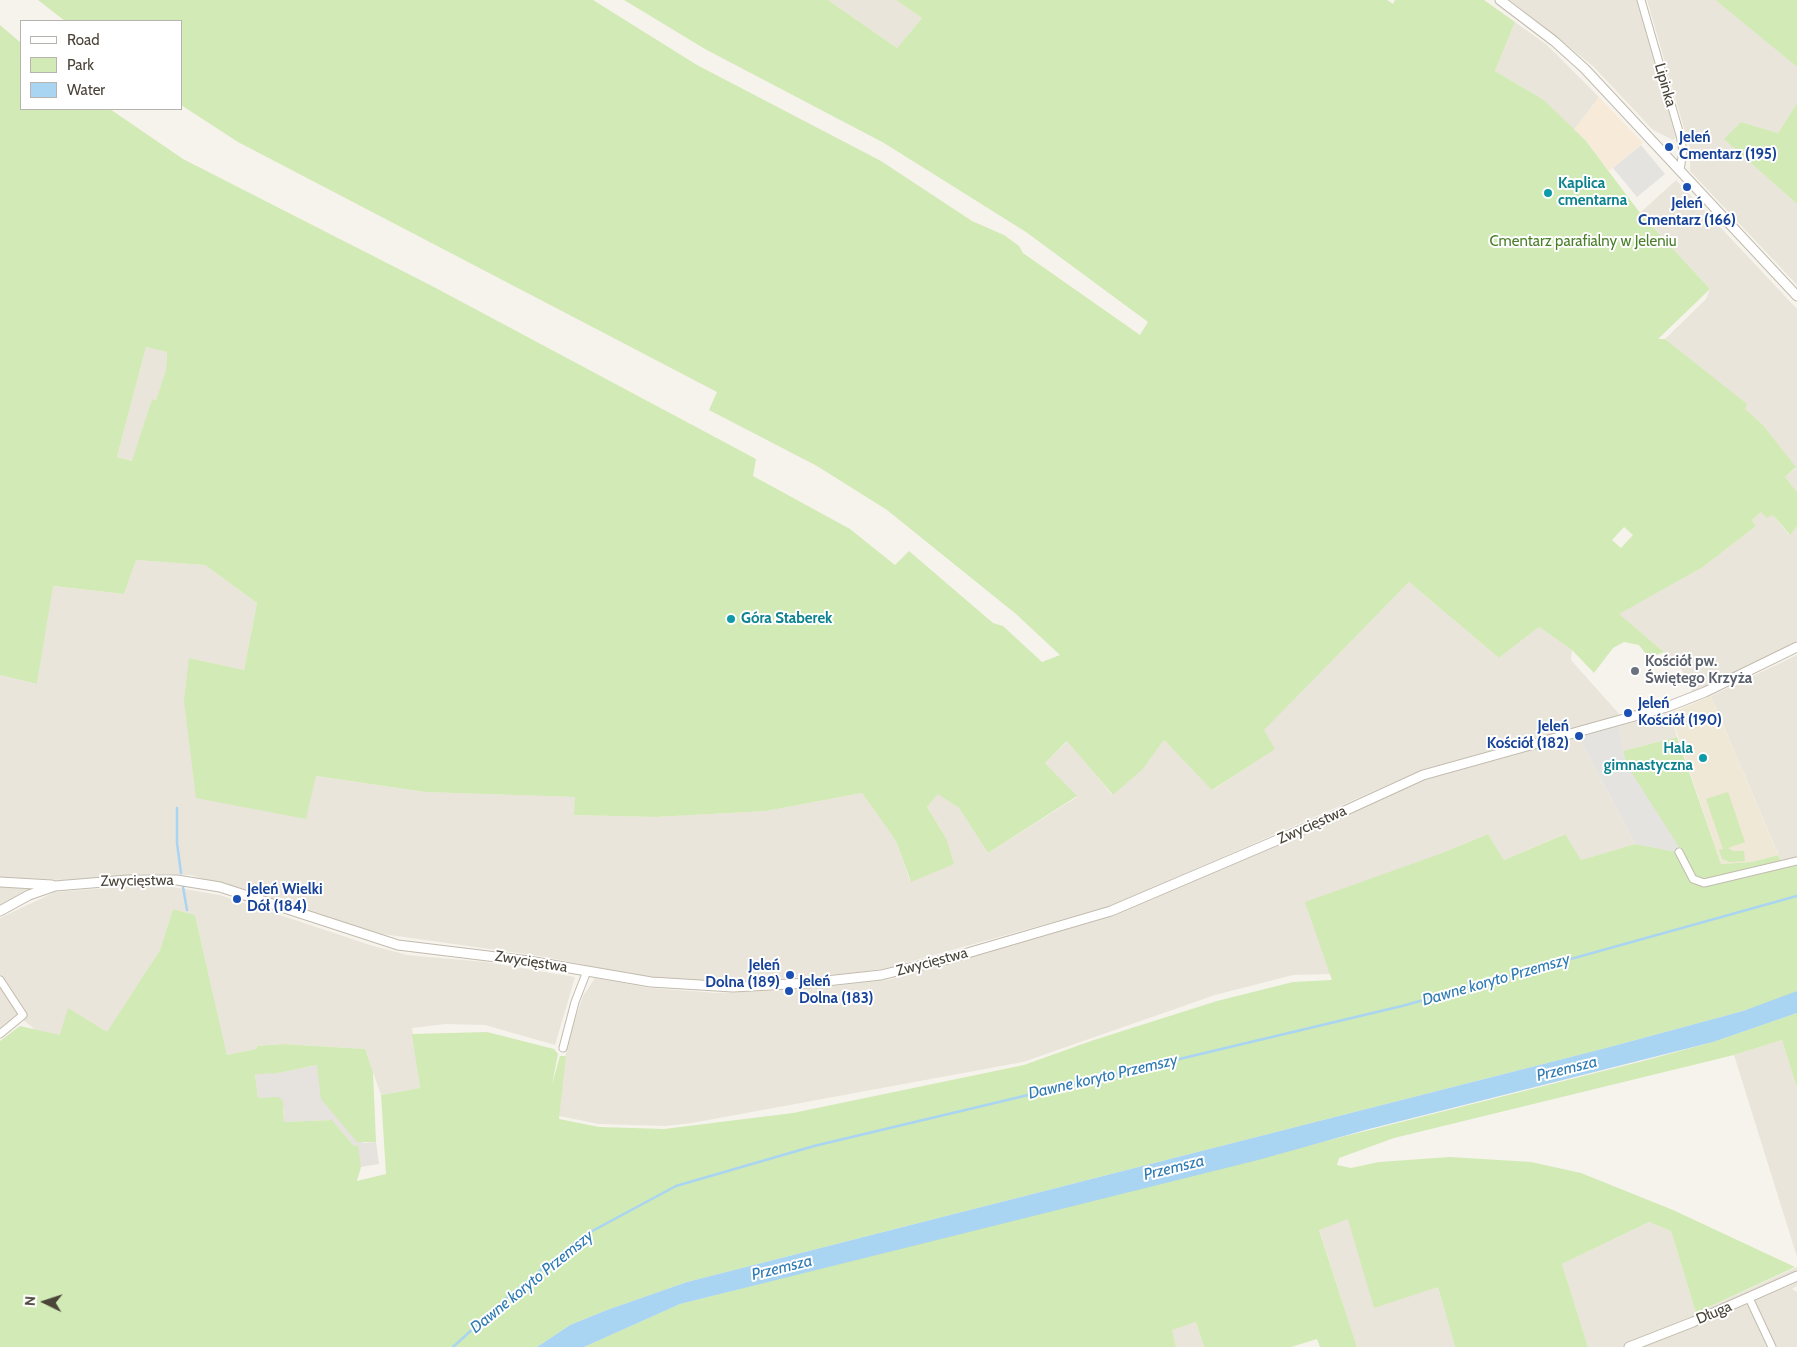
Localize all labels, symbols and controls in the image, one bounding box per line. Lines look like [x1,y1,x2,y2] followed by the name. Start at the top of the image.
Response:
[20,20,182,110] legend
[67,31,100,49] text: Road
[67,56,94,74] text: Park
[1650,61,1680,109] street label: Lipinka
[67,81,105,99] text: Water
[1679,129,1777,164] place label: Jeleń Cmentarz (195)
[1663,141,1675,153] marker: Jeleń Cmentarz (195)
[1558,175,1627,210] place label: Kaplica cmentarna
[1681,181,1693,193] marker: Jeleń Cmentarz (166)
[1542,187,1554,199] marker: Kaplica cmentarna
[1638,195,1736,230] place label: Jeleń Cmentarz (166)
[1489,233,1677,251] park label: Cmentarz parafialny w Jeleniu
[741,610,832,628] place label: Góra Staberek
[725,613,737,625] marker: Góra Staberek
[1645,653,1752,688] place label: Kościół pw. Świętego Krzyża
[1629,665,1641,677] marker: Kościół pw. Świętego Krzyża
[1638,695,1722,730] place label: Jeleń Kościół (190)
[1622,707,1634,719] marker: Jeleń Kościół (190)
[1487,718,1569,753] place label: Jeleń Kościół (182)
[1573,730,1585,742] marker: Jeleń Kościół (182)
[1604,740,1693,775] place label: Hala gimnastyczna
[1697,752,1709,764] marker: Hala gimnastyczna
[1275,802,1349,848] street label: Zwycięstwa
[100,871,174,891] street label: Zwycięstwa
[247,881,323,916] place label: Jeleń Wielki Dół (184)
[231,893,243,905] marker: Jeleń Wielki Dół (184)
[894,944,970,980] street label: Zwycięstwa
[493,947,569,977] street label: Zwycięstwa
[1420,950,1572,1010] water label: Dawne koryto Przemszy
[705,957,780,992] place label: Jeleń Dolna (189)
[784,969,796,981] marker: Jeleń Dolna (189)
[799,973,873,1008] place label: Jeleń Dolna (183)
[783,985,795,997] marker: Jeleń Dolna (183)
[1026,1050,1180,1104] water label: Dawne koryto Przemszy
[1535,1052,1599,1086] water label: Przemsza
[1142,1151,1206,1185] water label: Przemsza
[467,1226,597,1338] water label: Dawne koryto Przemszy
[750,1251,814,1285] water label: Przemsza
[20,1277,70,1327] north arrow
[21,1295,39,1307] text: N
[1693,1297,1735,1329] street label: Długa

